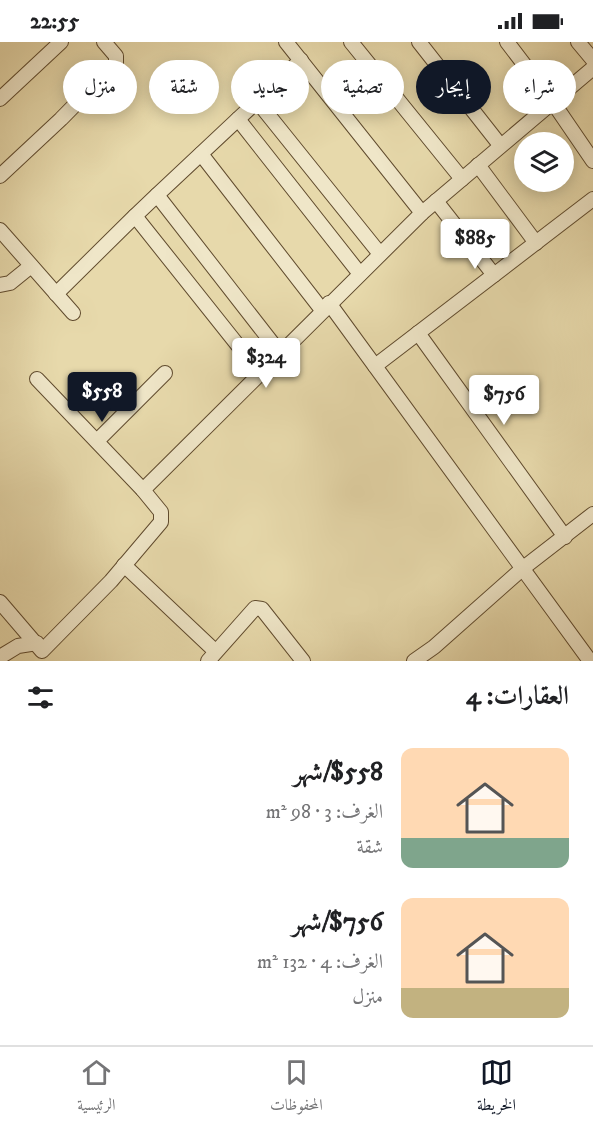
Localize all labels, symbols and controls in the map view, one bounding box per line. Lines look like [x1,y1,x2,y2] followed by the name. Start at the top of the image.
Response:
[30,8,79,35] text: 22:55
[63,60,137,114] chip: منزل
[149,60,219,114] chip: شقة
[231,60,309,114] chip: جديد
[321,60,404,114] chip: تصفية
[416,60,491,114] chip: إيجار
[503,60,576,114] chip: شراء
[514,132,574,192] map controls
[514,132,574,192] button: layers
[439,219,511,270] pin: $885
[455,226,495,251] text: $885
[230,338,302,389] pin: $324
[246,345,286,370] text: $324
[66,372,138,423] pin: $558
[468,375,540,426] pin: $756
[82,379,122,404] text: $558
[483,382,525,407] text: $756
[466,680,569,713] text: العقارات: 4
[24,681,57,714] icon: filters
[293,756,383,789] text: $558/شهر
[449,772,521,844] icon: home
[266,800,383,825] text: الغرف: 3 · 98 m²
[357,835,383,860] text: شقة
[292,906,383,939] text: $756/شهر
[449,922,521,994] icon: home
[257,950,383,975] text: الغرف: 4 · 132 m²
[352,985,383,1010] text: منزل
[77,1056,116,1120] tab: الرئيسية
[270,1056,323,1120] tab: المحفوظات
[477,1056,516,1120] tab: الخريطة

